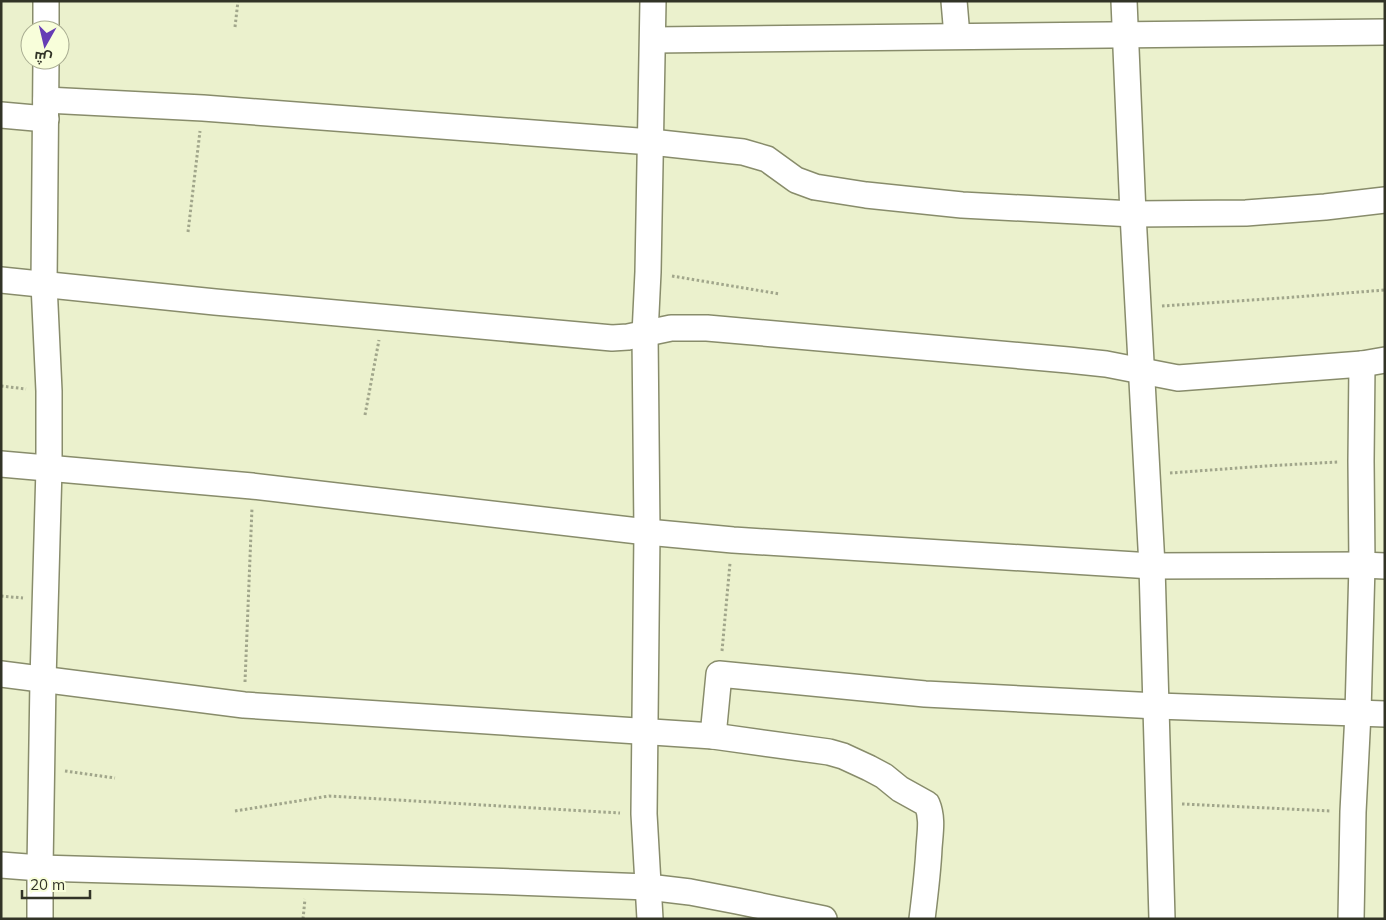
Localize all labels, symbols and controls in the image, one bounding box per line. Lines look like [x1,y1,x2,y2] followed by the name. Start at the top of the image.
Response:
[20,20,70,70] north arrow
[33,48,53,68] text: ش
[22,868,90,900] scale bar
[30,875,65,894] text: 20 m

